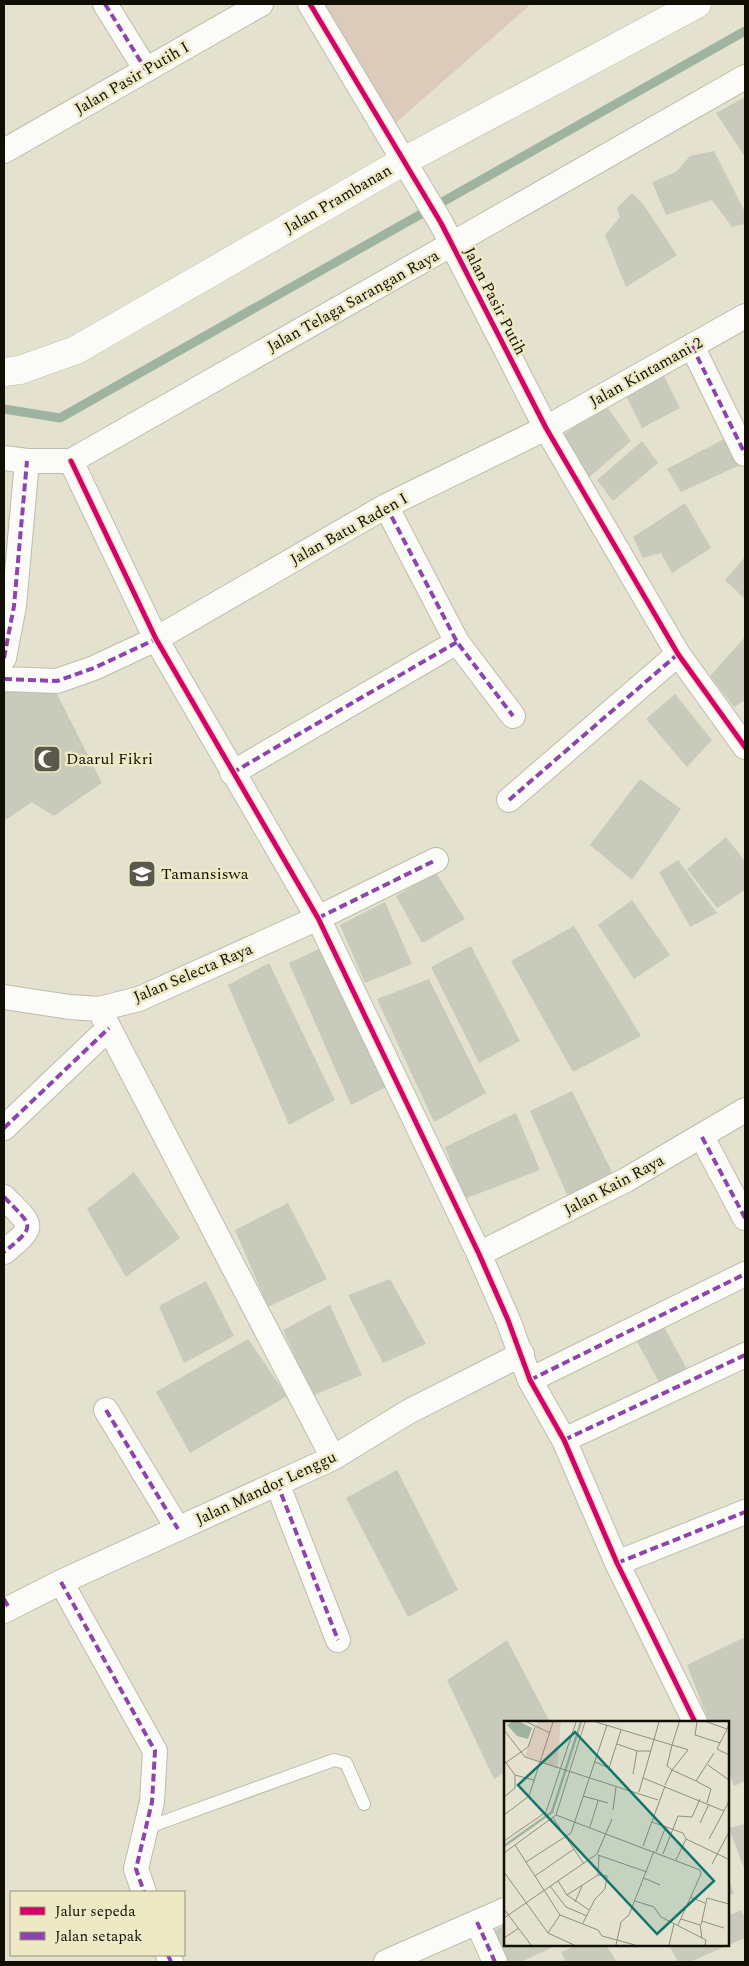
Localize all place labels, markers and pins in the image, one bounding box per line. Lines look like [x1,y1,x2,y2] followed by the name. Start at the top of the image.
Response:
[32,744,62,774] mosque icon: Daarul Fikri
[66,747,153,771] place label: Daarul Fikri
[127,859,157,889] school or university icon: Tamansiswa
[161,862,249,886] place label: Tamansiswa

